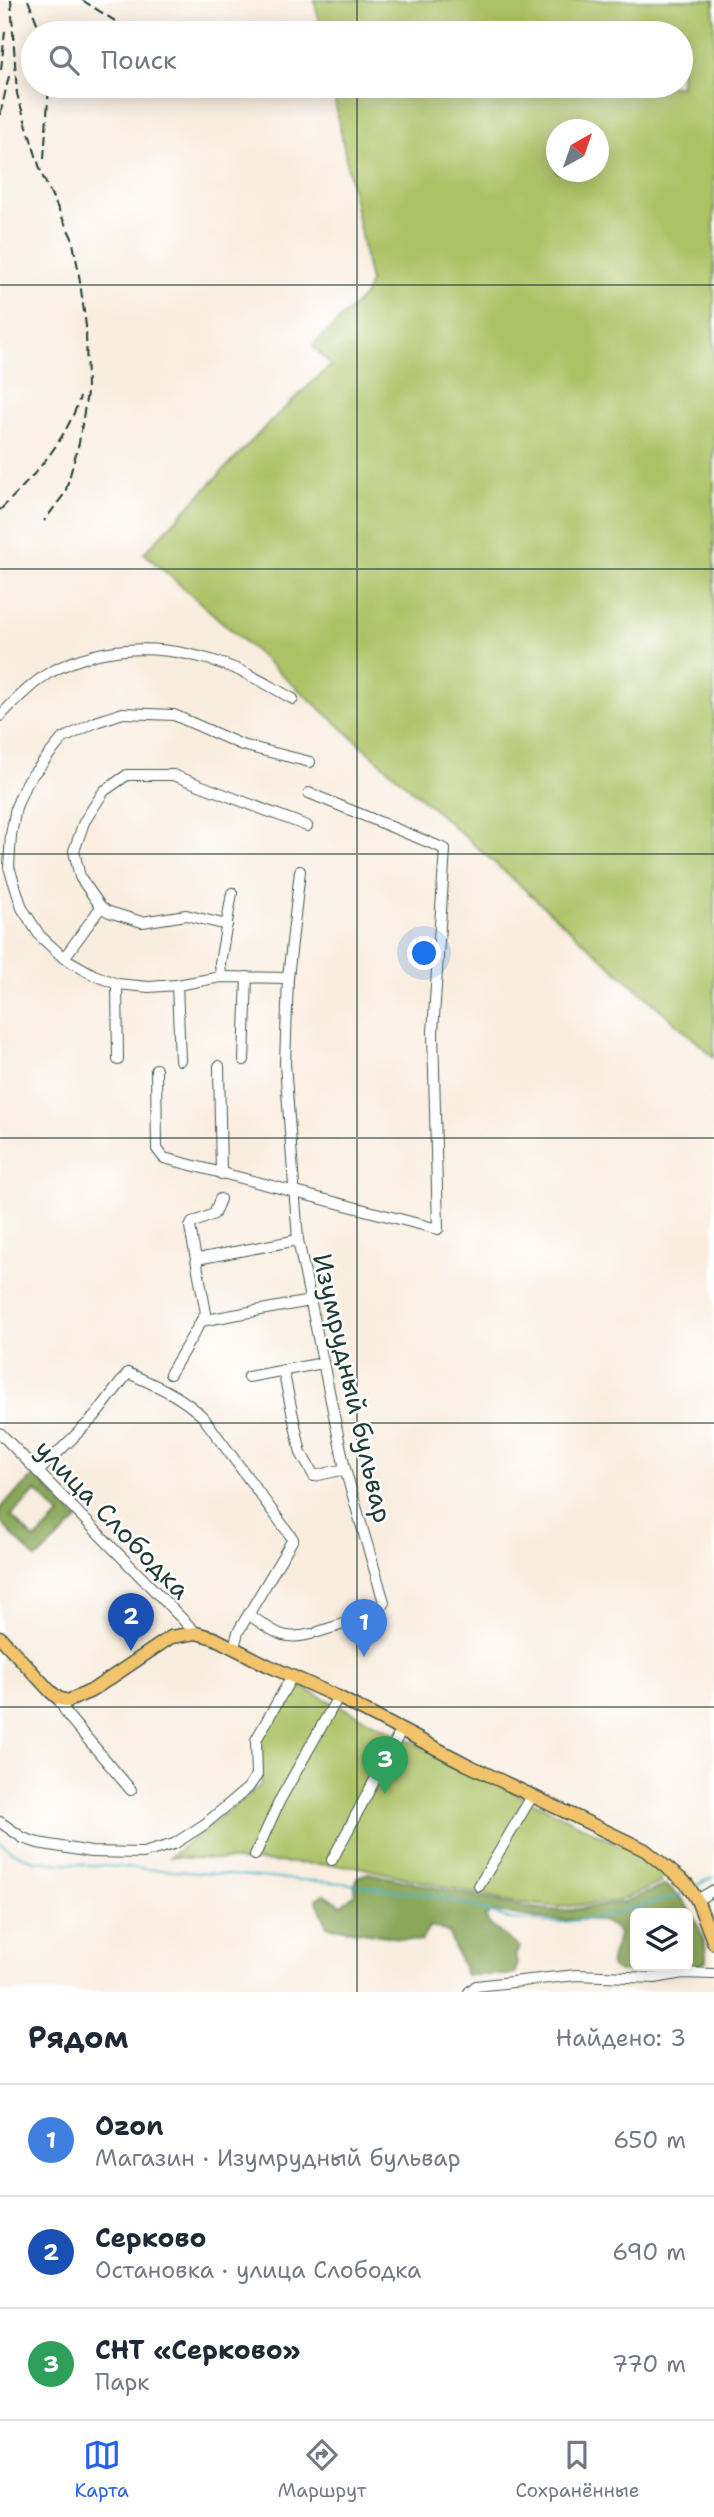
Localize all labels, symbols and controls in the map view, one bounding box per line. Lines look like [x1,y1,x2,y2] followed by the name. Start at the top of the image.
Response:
[21,21,693,98] search box
[45,41,83,79] icon: search
[101,42,177,77] text: Поиск
[546,119,609,182] north arrow
[407,936,441,970] your location
[305,1250,401,1526] street label: Изумрудный бульвар
[28,1432,198,1606] street label: улица Слободка
[108,1593,154,1651] pin: 2
[341,1599,387,1657] pin: 1
[362,1736,408,1794] pin: 3
[630,1908,693,1971] map controls
[630,1908,693,1971] button: layers
[28,2017,128,2058] text: Рядом
[556,2023,686,2053] text: Найдено: 3
[95,2108,164,2143] text: Ozon
[46,2125,56,2155] text: 1
[613,2125,686,2155] text: 650 m
[95,2143,461,2173] text: Магазин · Изумрудный бульвар
[95,2220,207,2255] text: Серково
[43,2237,59,2267] text: 2
[612,2237,686,2267] text: 690 m
[95,2255,421,2285] text: Остановка · улица Слободка
[95,2332,300,2367] text: СНТ «Серково»
[43,2349,59,2379] text: 3
[612,2349,686,2379] text: 770 m
[95,2367,150,2397] text: Парк
[74,2436,129,2503] tab: Карта
[278,2436,366,2503] tab: Маршрут
[515,2436,640,2503] tab: Сохранённые

